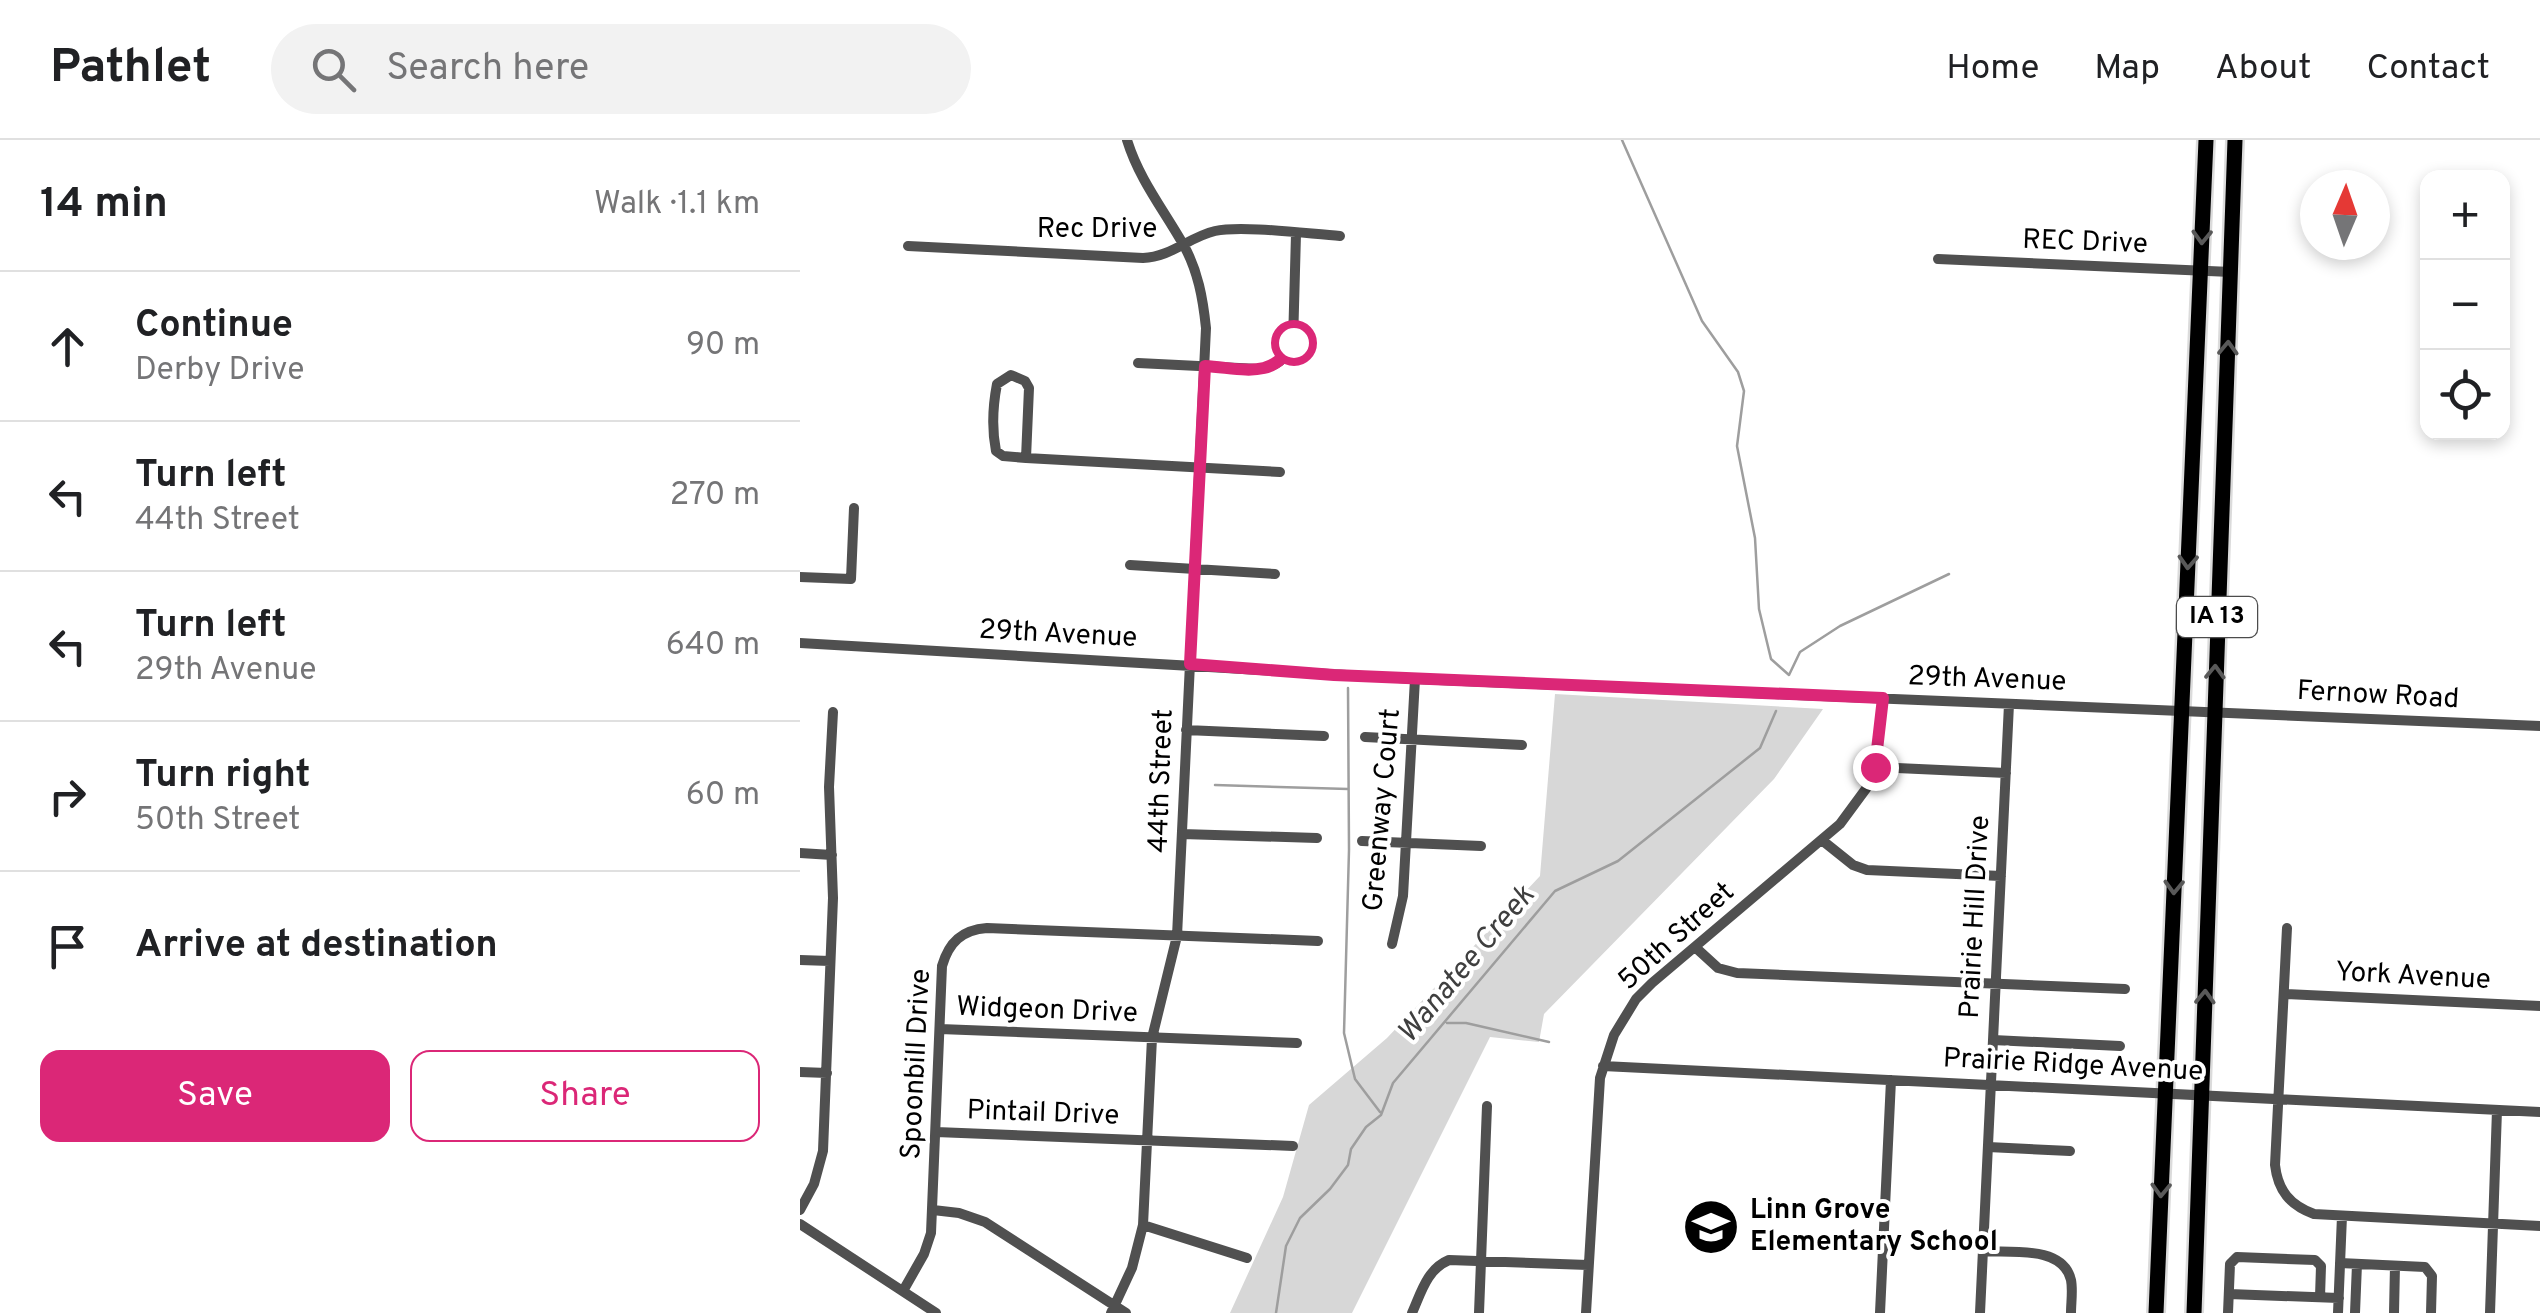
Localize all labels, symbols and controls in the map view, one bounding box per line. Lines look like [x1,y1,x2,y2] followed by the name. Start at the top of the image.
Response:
[271,24,971,114] search box
[50,39,211,99] text: Pathlet
[306,42,361,97] icon: search
[386,45,589,94] text: Search here
[1946,47,2039,91] text: Home
[2094,47,2160,91] text: Map
[2215,47,2311,91] text: About
[2366,47,2490,91] text: Contact
[2300,170,2390,260] north arrow
[2420,170,2510,440] map controls
[2420,170,2510,260] button: +
[40,179,168,232] text: 14 min
[594,185,760,225] text: Walk · 1.1 km
[1037,212,1157,248] street label: Rec Drive
[2022,223,2148,263] street label: REC Drive
[2192,230,2213,246] one-way arrow
[2420,260,2510,350] button: −
[135,302,293,351] text: Continue
[40,319,95,374] icon: ahead
[1271,320,1317,366] route start
[686,326,760,366] text: 90 m
[2217,339,2238,355] one-way arrow
[2420,350,2510,440] button: locate
[135,351,304,391] text: Derby Drive
[135,452,287,501] text: Turn left
[40,469,95,524] icon: left
[670,476,760,516] text: 270 m
[135,501,300,541] text: 44th Street
[2178,555,2199,571] one-way arrow
[2177,597,2257,637] road number: IA 13
[135,602,287,651] text: Turn left
[978,613,1138,657] street label: 29th Avenue
[40,619,95,674] icon: left
[666,626,760,666] text: 640 m
[135,651,316,691] text: 29th Avenue
[1907,659,2067,701] street label: 29th Avenue
[2204,664,2225,680] one-way arrow
[2296,674,2460,718] street label: Fernow Road
[1356,707,1410,913] street label: Greenway Court
[1141,708,1183,854] street label: 44th Street
[1853,745,1899,791] route end
[135,752,310,801] text: Turn right
[40,769,95,824] icon: right
[686,776,760,816] text: 60 m
[135,801,300,841] text: 50th Street
[1953,814,1999,1020] street label: Prairie Hill Drive
[1611,875,1743,999] street label: 50th Street
[1390,878,1544,1051] water label: Wanatee Creek
[2164,879,2185,895] one-way arrow
[40,919,95,974] icon: arrive
[135,922,498,971] text: Arrive at destination
[2334,955,2492,999] street label: York Avenue
[894,968,940,1160] street label: Spoonbill Drive
[2195,989,2216,1005] one-way arrow
[956,990,1138,1032] street label: Widgeon Drive
[1942,1041,2204,1091] street label: Prairie Ridge Avenue
[40,1050,390,1142] button: Save
[410,1050,760,1142] button: Share
[966,1093,1120,1135] street label: Pintail Drive
[2151,1183,2172,1199] one-way arrow
[1750,1193,1998,1261] place label: Linn Grove Elementary School
[1681,1197,1741,1257] school or university icon: Linn Grove Elementary School

